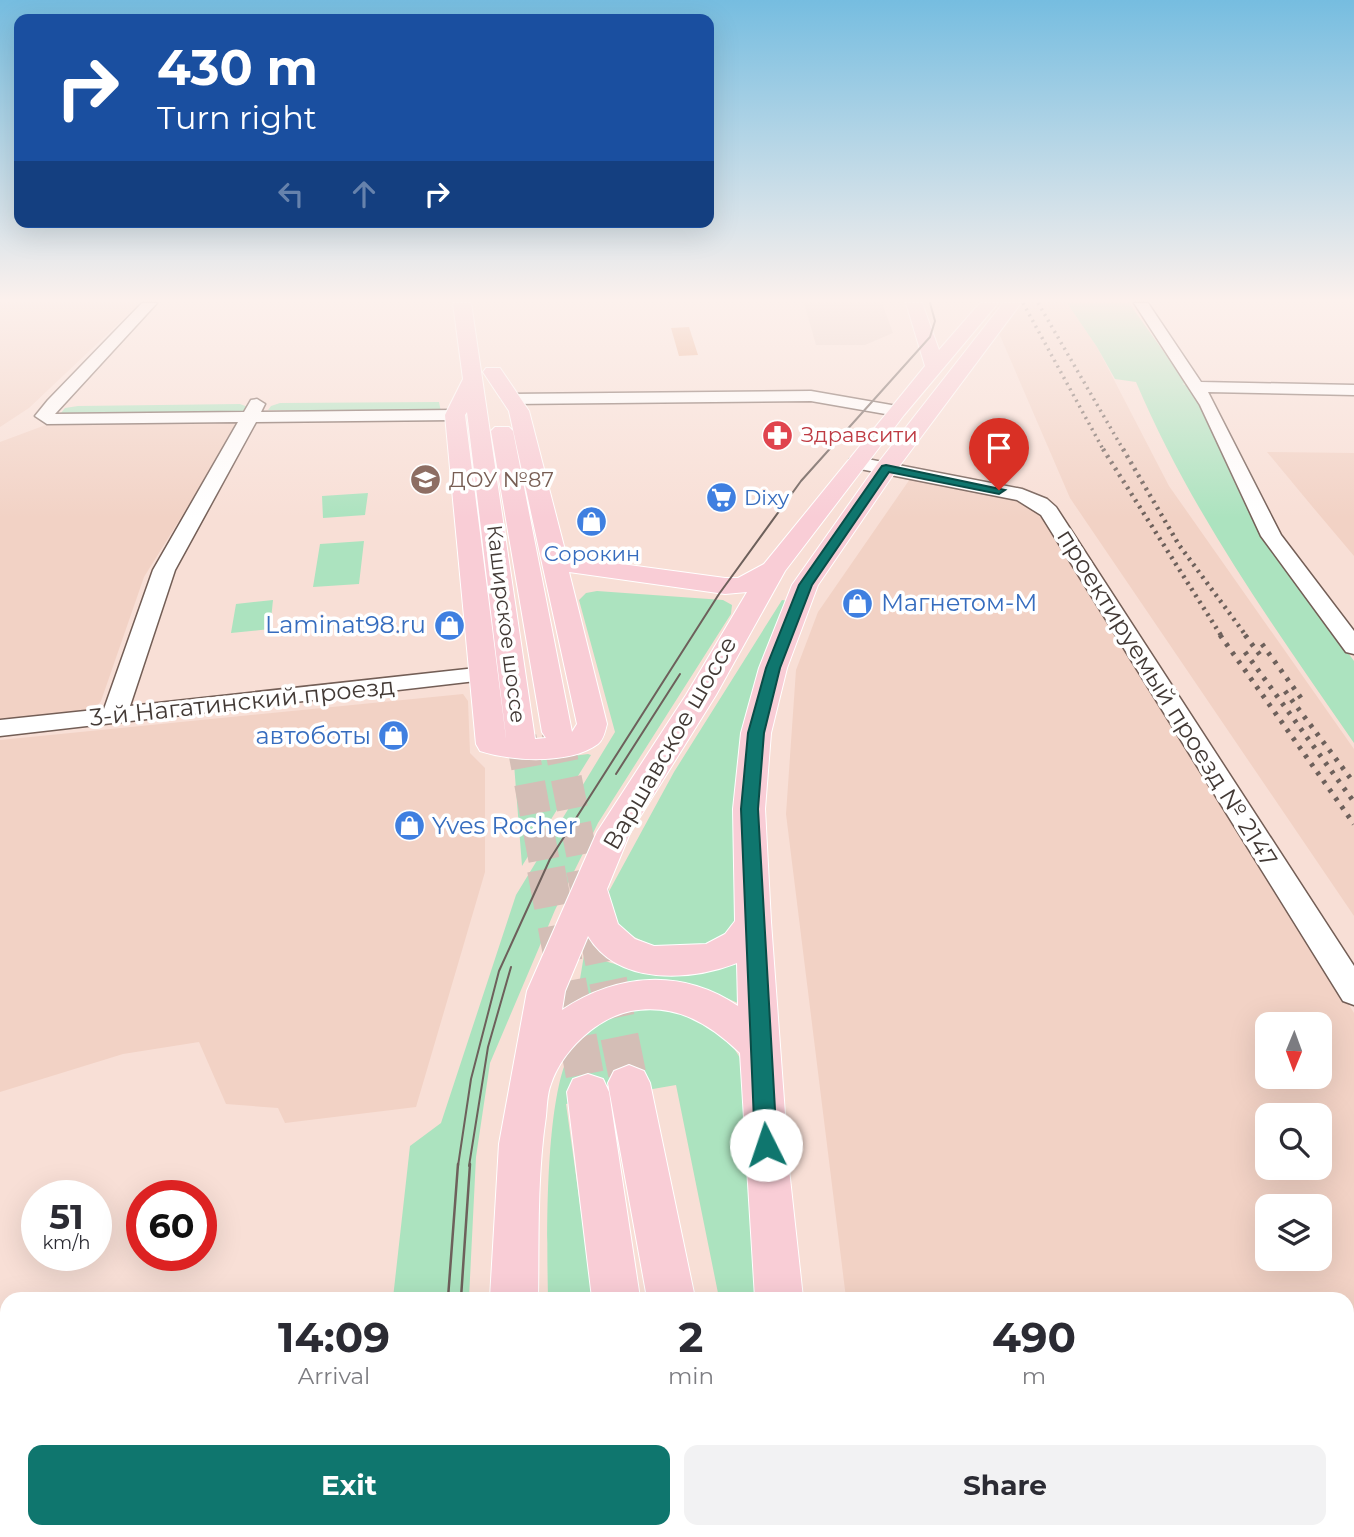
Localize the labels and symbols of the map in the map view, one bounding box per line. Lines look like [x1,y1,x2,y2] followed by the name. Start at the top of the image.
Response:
[761,418,795,452] pharmacy icon: Здравсити
[969,418,1029,490] pin
[801,422,918,447] place label: Здравсити
[409,463,443,497] school or university icon: ДОУ №87
[449,467,554,492] place label: ДОУ №87
[704,481,738,515] supermarket icon: Dixy
[744,485,790,510] place label: Dixy
[575,505,609,539] shop icon: Сорокин
[482,523,531,725] street label: Каширское шоссе
[1051,524,1284,872] street label: проектируемый проезд № 2147
[544,541,640,566] place label: Сорокин
[841,586,875,620] shop icon: Магнетом-М
[881,588,1037,617] place label: Магнетом-М
[432,608,466,642] shop icon: Laminat98.ru
[265,610,426,639] place label: Laminat98.ru
[597,631,743,855] street label: Варшавское шоссе
[88,671,396,732] street label: 3-й Нагатинский проезд
[377,719,411,753] shop icon: автоботы
[256,721,371,750] place label: автоботы
[392,809,426,843] shop icon: Yves Rocher
[432,811,577,840] place label: Yves Rocher
[1255,1012,1332,1088] north arrow
[729,1108,803,1182] position arrow
[126,1180,217,1271] speed limit sign: 60

